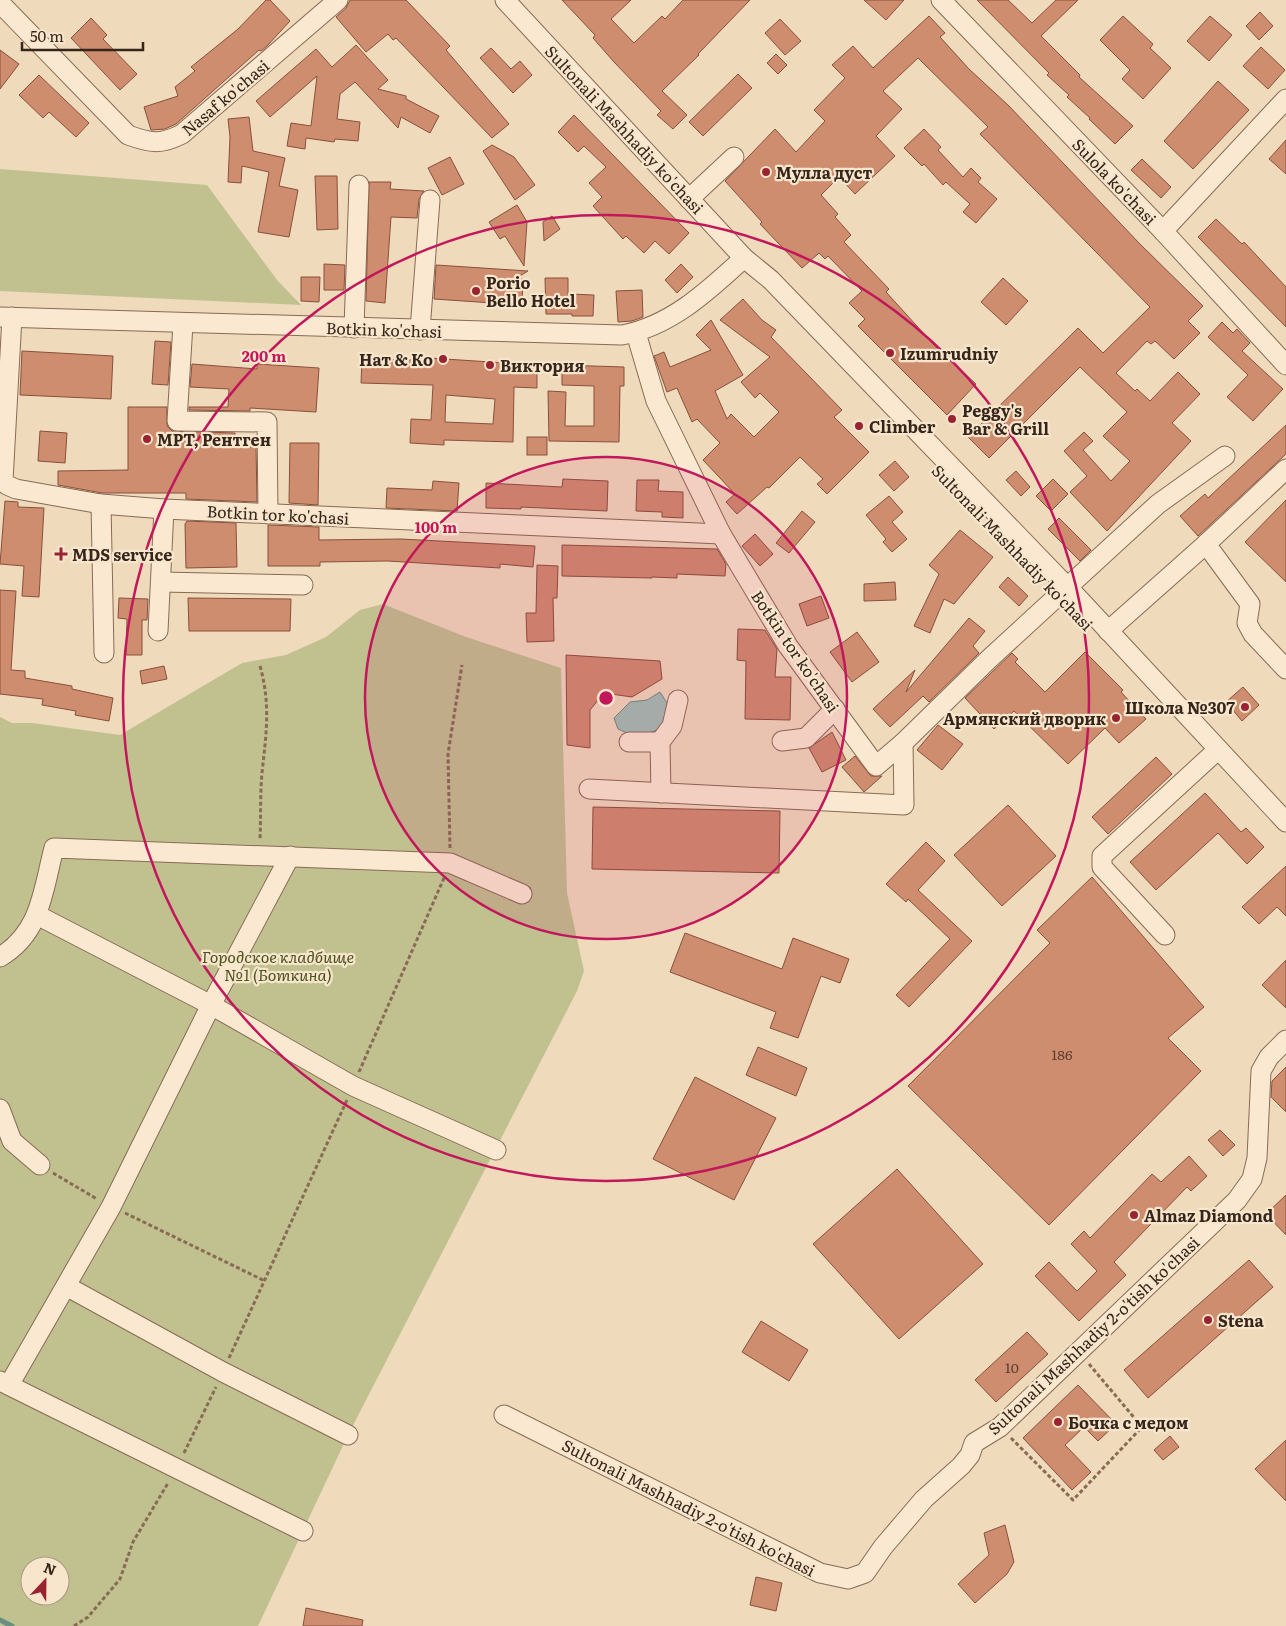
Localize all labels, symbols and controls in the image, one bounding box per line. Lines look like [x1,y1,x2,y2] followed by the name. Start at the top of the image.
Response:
[22,20,144,52] scale bar
[30,24,64,47] text: 50 m
[540,39,710,219] street label: Sultonali Mashhadiy ko'chasi
[176,53,274,141] street label: Nasaf ko'chasi
[1067,132,1163,230] street label: Sulola ko'chasi
[776,160,872,184] place label: Мулла дуст
[760,166,772,178] marker: Мулла дуст
[486,270,576,312] place label: Porio Bello Hotel
[470,285,482,297] marker: Porio Bello Hotel
[325,315,443,343] street label: Botkin ko'chasi
[900,341,998,365] place label: Izumrudniy
[242,344,286,367] text: 200 m
[359,347,433,371] place label: Нат & Ко
[884,347,896,359] marker: Izumrudniy
[437,353,449,365] marker: Нат & Ко
[500,353,584,377] place label: Виктория
[484,359,496,371] marker: Виктория
[962,398,1049,440] place label: Peggy's Bar & Grill
[946,413,958,425] marker: Peggy's Bar & Grill
[869,414,936,438] place label: Climber
[853,420,865,432] marker: Climber
[157,427,271,451] place label: МРТ, Рентген
[141,433,153,445] marker: МРТ, Рентген
[927,458,1099,636] street label: Sultonali Mashhadiy ko'chasi
[206,498,350,530] street label: Botkin tor ko'chasi
[415,515,457,538] text: 100 m
[72,542,172,566] place label: MDS service
[54,547,68,561] marker: MDS service
[746,585,846,717] street label: Botkin tor ko'chasi
[597,689,615,707] centre of rings
[1125,695,1235,719] place label: Школа №307
[1239,701,1251,713] marker: Школа №307
[943,706,1107,730] place label: Армянский дворик
[1110,712,1122,724] marker: Армянский дворик
[202,944,354,986] park label: Городское кладбище №1 (Боткина)
[1052,1044,1073,1064] house number: 186
[1144,1203,1274,1227] place label: Almaz Diamond
[1128,1209,1140,1221] marker: Almaz Diamond
[982,1230,1204,1440] street label: Sultonali Mashhadiy 2-o'tish ko'chasi
[1218,1308,1265,1332] place label: Stena
[1202,1314,1214,1326] marker: Stena
[1005,1357,1019,1377] house number: 10
[1068,1410,1188,1434] place label: Бочка с медом
[1052,1416,1064,1428] marker: Бочка с медом
[558,1432,820,1582] street label: Sultonali Mashhadiy 2-o'tish ko'chasi
[20,1556,70,1606] north arrow
[41,1557,60,1580] text: N

